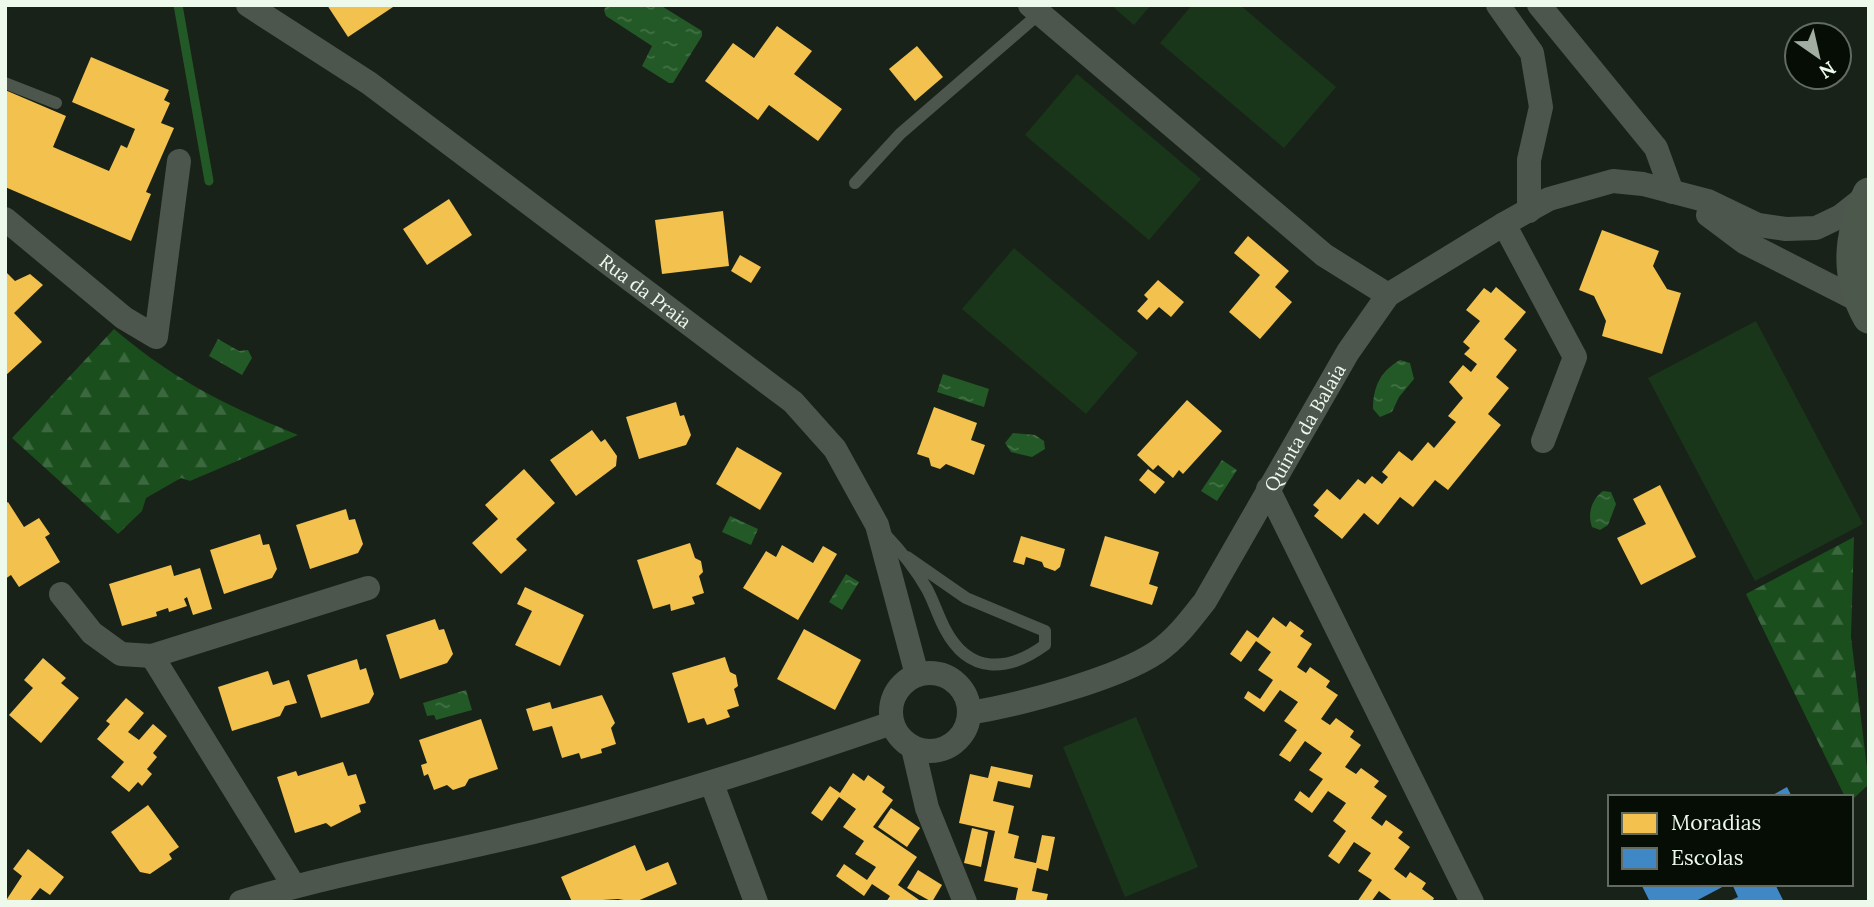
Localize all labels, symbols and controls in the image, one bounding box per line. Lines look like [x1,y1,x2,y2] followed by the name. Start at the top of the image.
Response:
[1783,21,1853,91] north arrow
[1814,56,1840,84] text: N
[595,249,696,333] street label: Rua da Praia
[1259,359,1351,496] street label: Quinta da Balaia
[1608,795,1853,886] legend
[1671,809,1761,836] text: Moradias
[1671,844,1743,871] text: Escolas

